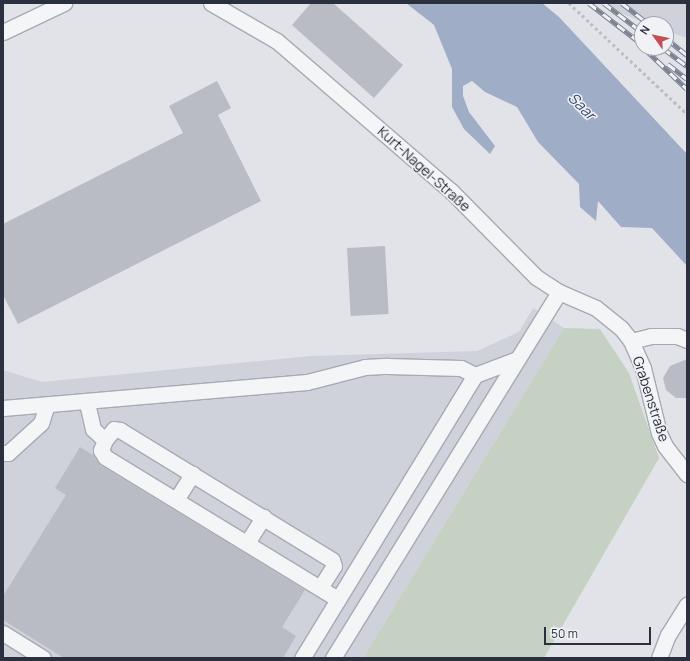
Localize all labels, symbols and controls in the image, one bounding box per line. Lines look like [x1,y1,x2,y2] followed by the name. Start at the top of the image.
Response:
[634,16,674,56] north arrow
[636,22,653,37] text: N
[565,89,599,123] water label: Saar
[374,123,474,215] street label: Kurt-Nagel-Straße
[629,354,673,444] street label: Grabenstraße
[546,619,653,645] scale bar
[551,625,578,642] text: 50 m

